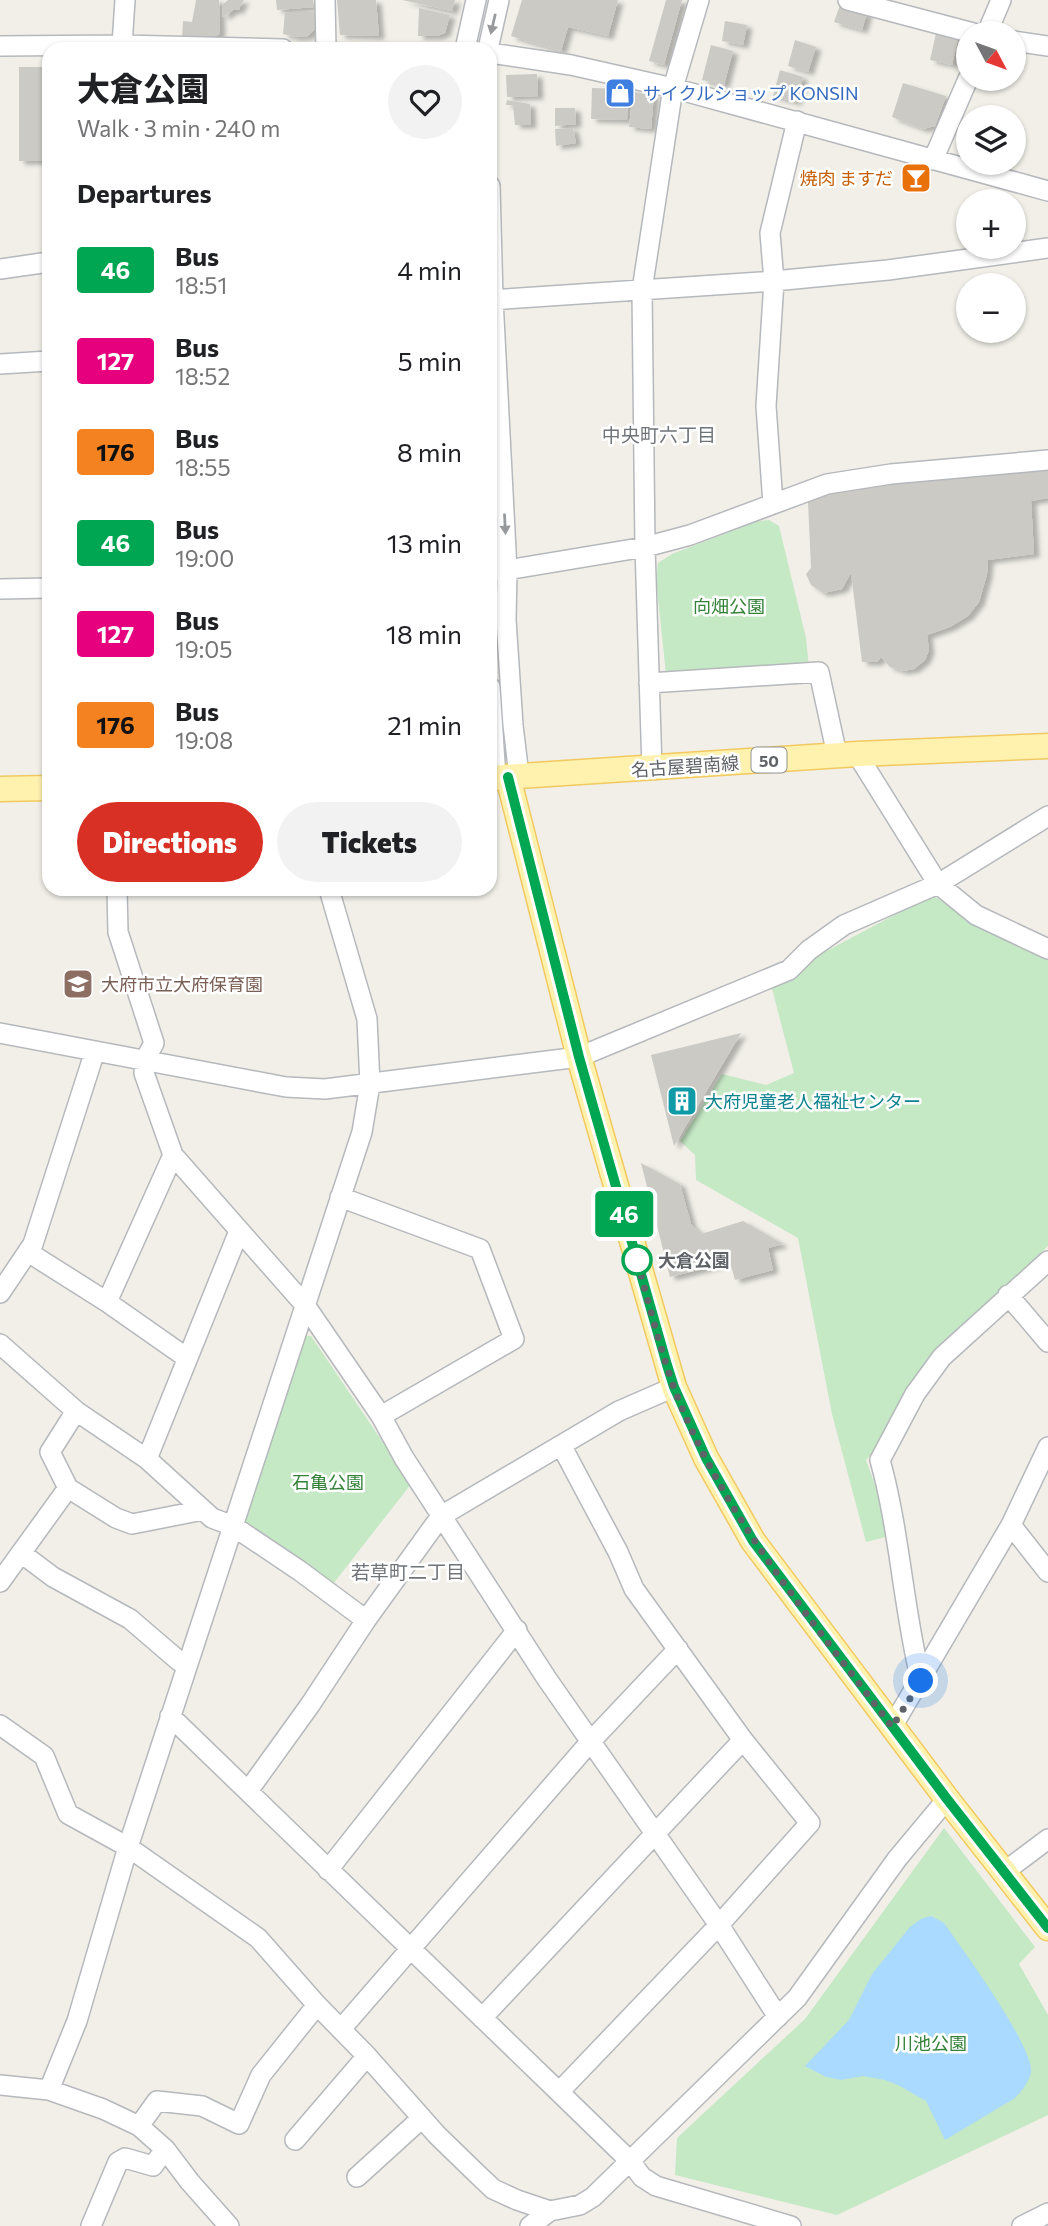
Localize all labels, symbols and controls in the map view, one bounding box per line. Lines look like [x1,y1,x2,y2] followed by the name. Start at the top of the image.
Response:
[488,14,499,36] one-way arrow
[956,21,1026,91] north arrow
[956,21,1026,343] map controls
[388,65,462,139] button: heart
[77,67,209,108] text: 大倉公園
[603,76,637,110] shop icon: サイクルショップ KONSIN
[643,82,858,104] place label: サイクルショップ KONSIN
[956,105,1026,175] button: layers
[77,114,280,142] text: Walk · 3 min · 240 m
[899,161,933,195] bar icon: 焼肉 ますだ
[800,167,893,189] place label: 焼肉 ますだ
[77,177,212,208] text: Departures
[956,189,1026,259] button: +
[175,240,219,271] text: Bus
[397,254,462,285] text: 4 min
[101,255,130,284] text: 46
[175,271,227,299] text: 18:51
[956,273,1026,343] button: −
[175,331,219,362] text: Bus
[398,345,462,376] text: 5 min
[97,346,134,375] text: 127
[175,362,230,390] text: 18:52
[175,422,219,453] text: Bus
[602,423,716,446] district label: 中央町六丁目
[397,436,462,467] text: 8 min
[96,437,135,466] text: 176
[175,453,231,481] text: 18:55
[175,513,219,544] text: Bus
[499,513,510,535] one-way arrow
[387,527,462,558] text: 13 min
[101,528,130,557] text: 46
[175,544,234,572] text: 19:00
[693,595,765,617] park label: 向畑公園
[175,604,219,635] text: Bus
[386,618,462,649] text: 18 min
[97,619,134,648] text: 127
[175,635,232,663] text: 19:05
[175,695,219,726] text: Bus
[387,709,462,740] text: 21 min
[96,710,135,739] text: 176
[175,726,233,754] text: 19:08
[752,748,786,772] road number: 50
[630,751,740,781] street label: 名古屋碧南線
[77,802,263,882] button: Directions
[277,802,462,882] button: Tickets
[61,967,95,1001] school or university icon: 大府市立大府保育園
[101,973,263,995] place label: 大府市立大府保育園
[665,1084,699,1118] building icon: 大府児童老人福祉センター
[705,1090,921,1112] place label: 大府児童老人福祉センター
[592,1191,656,1237] line badge: 46
[609,1199,639,1228] text: 46
[622,1245,652,1275] marker: 大倉公園
[658,1249,730,1271] place label: 大倉公園
[292,1471,364,1493] park label: 石亀公園
[351,1560,465,1583] district label: 若草町二丁目
[903,1663,938,1698] your location
[895,2032,967,2054] park label: 川池公園

